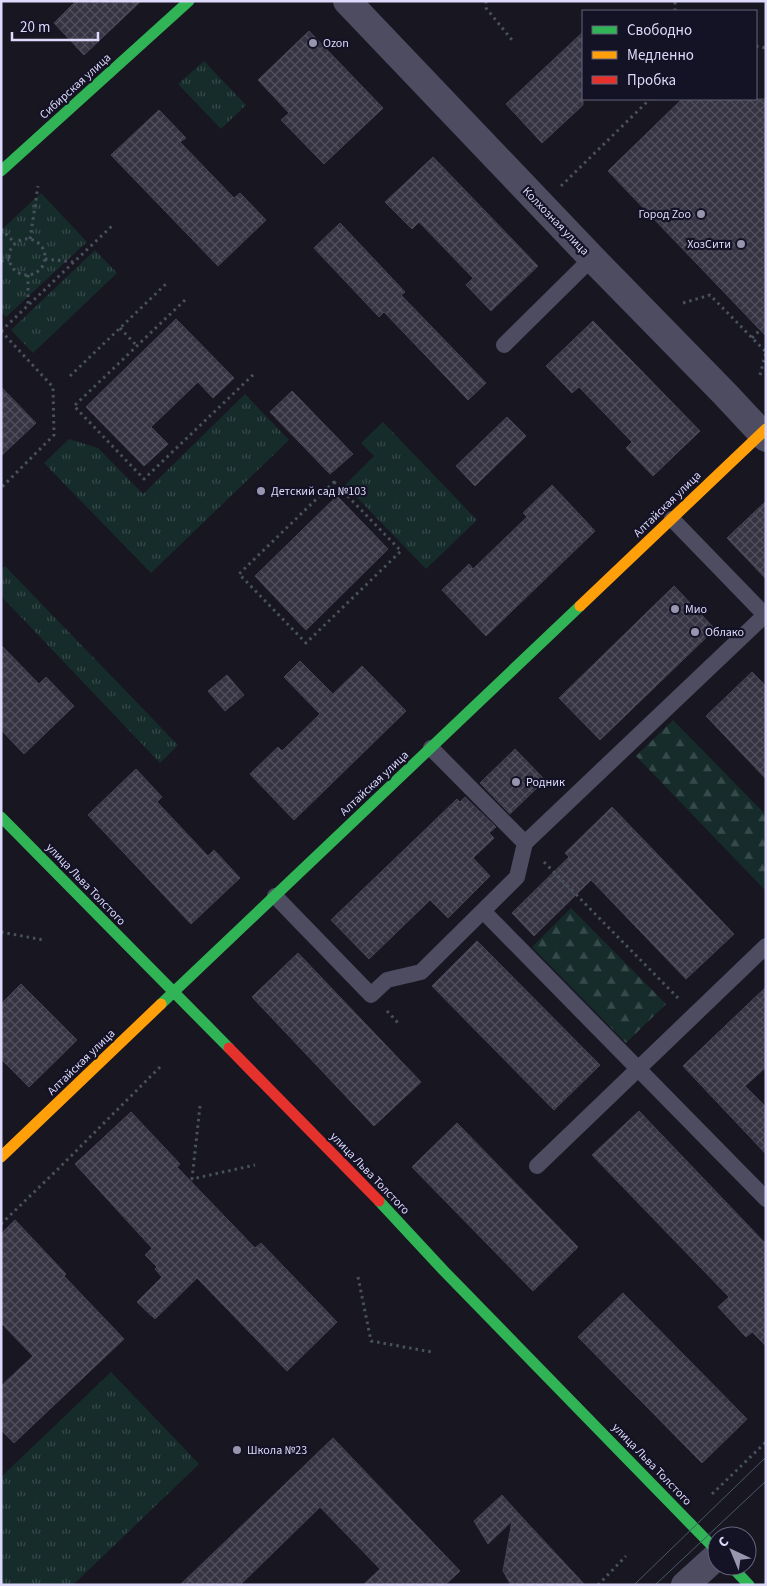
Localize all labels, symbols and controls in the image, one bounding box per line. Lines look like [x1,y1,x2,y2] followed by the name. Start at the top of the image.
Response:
[12,10,99,42] scale bar
[582,10,757,100] legend
[20,17,50,38] text: 20 m
[627,20,692,41] text: Свободно
[323,35,349,52] place label: Ozon
[307,37,319,49] marker: Ozon
[627,45,694,66] text: Медленно
[36,50,115,123] street label: Сибирская улица
[627,70,676,91] text: Пробка
[518,183,593,259] street label: Колхозная улица
[639,206,691,223] place label: Город Zoo
[695,208,707,220] marker: Город Zoo
[687,236,731,253] place label: ХозСити
[735,238,747,250] marker: ХозСити
[630,467,705,541] street label: Алтайская улица
[271,483,366,500] place label: Детский сад №103
[255,485,267,497] marker: Детский сад №103
[685,601,707,618] place label: Мио
[669,603,681,615] marker: Мио
[705,624,744,641] place label: Облако
[689,626,701,638] marker: Облако
[336,747,413,820] street label: Алтайская улица
[526,774,565,791] place label: Родник
[510,776,522,788] marker: Родник
[42,839,129,929] street label: улица Льва Толстого
[44,1025,119,1099] street label: Алтайская улица
[326,1128,413,1218] street label: улица Льва Толстого
[608,1419,695,1509] street label: улица Льва Толстого
[247,1442,307,1459] place label: Школа №23
[231,1444,243,1456] marker: Школа №23
[707,1526,757,1576] north arrow
[714,1532,734,1552] text: С

